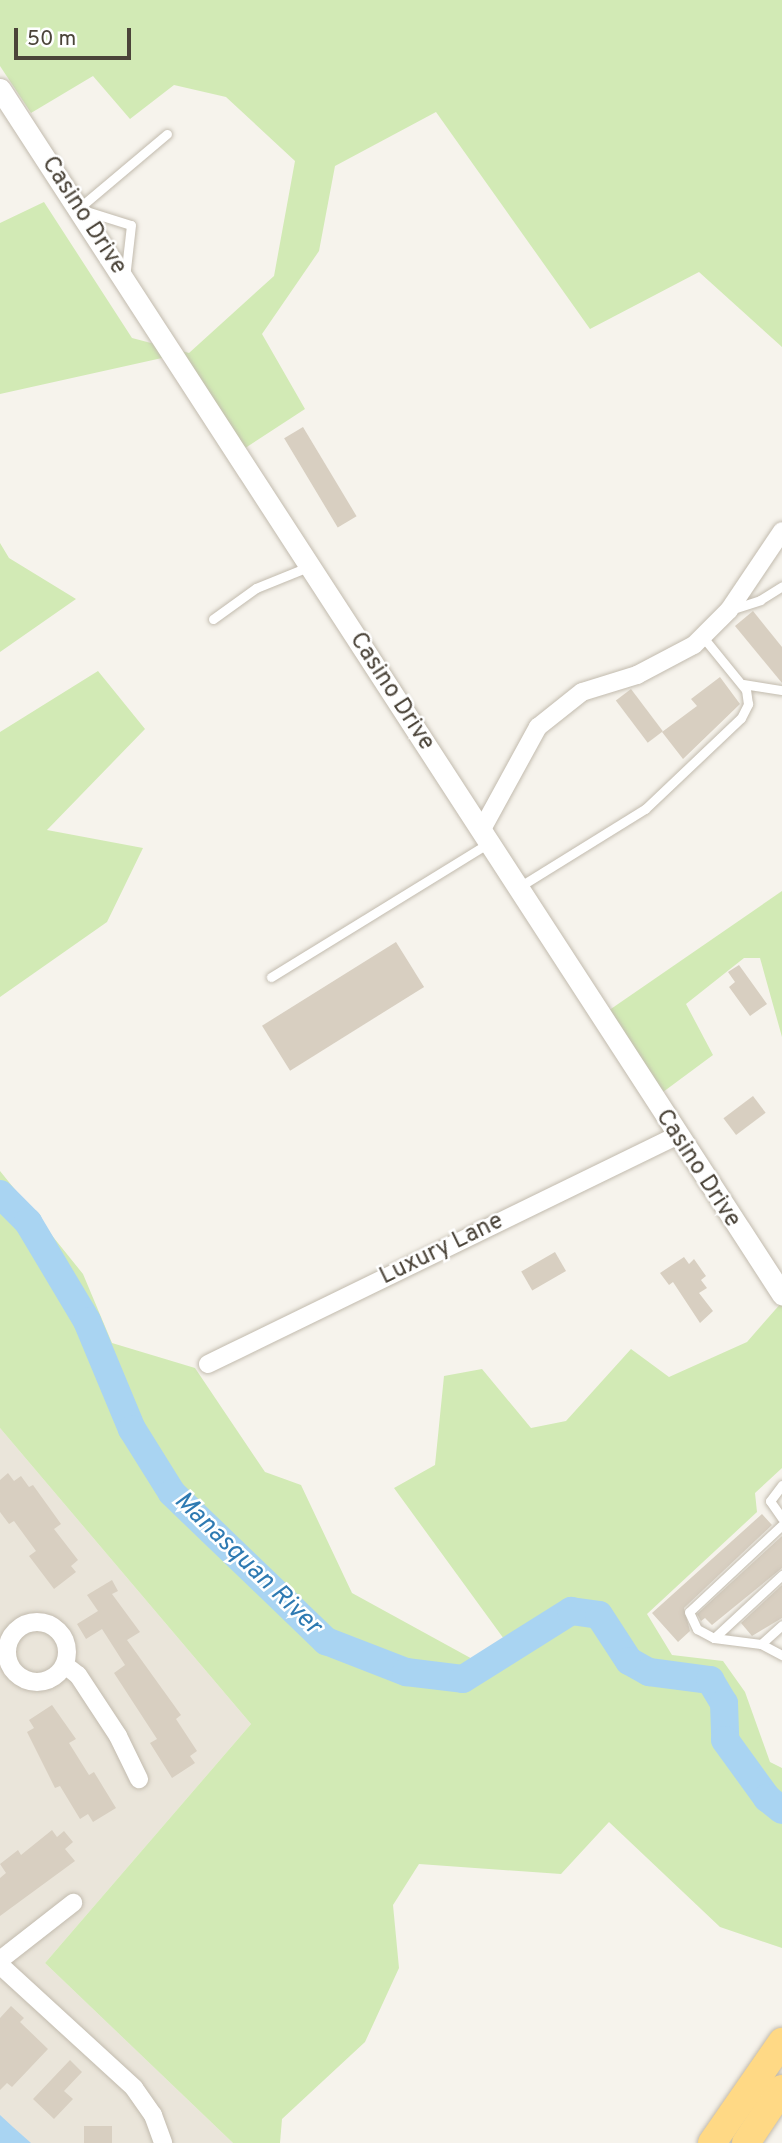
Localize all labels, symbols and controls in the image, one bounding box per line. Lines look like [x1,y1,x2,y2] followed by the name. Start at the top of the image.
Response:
[18,14,135,58] scale bar
[27,26,76,53] text: 50 m
[34,151,132,281] street label: Casino Drive
[342,627,440,757] street label: Casino Drive
[648,1104,746,1234] street label: Casino Drive
[376,1208,508,1292] street label: Luxury Lane
[167,1486,327,1642] water label: Manasquan River

